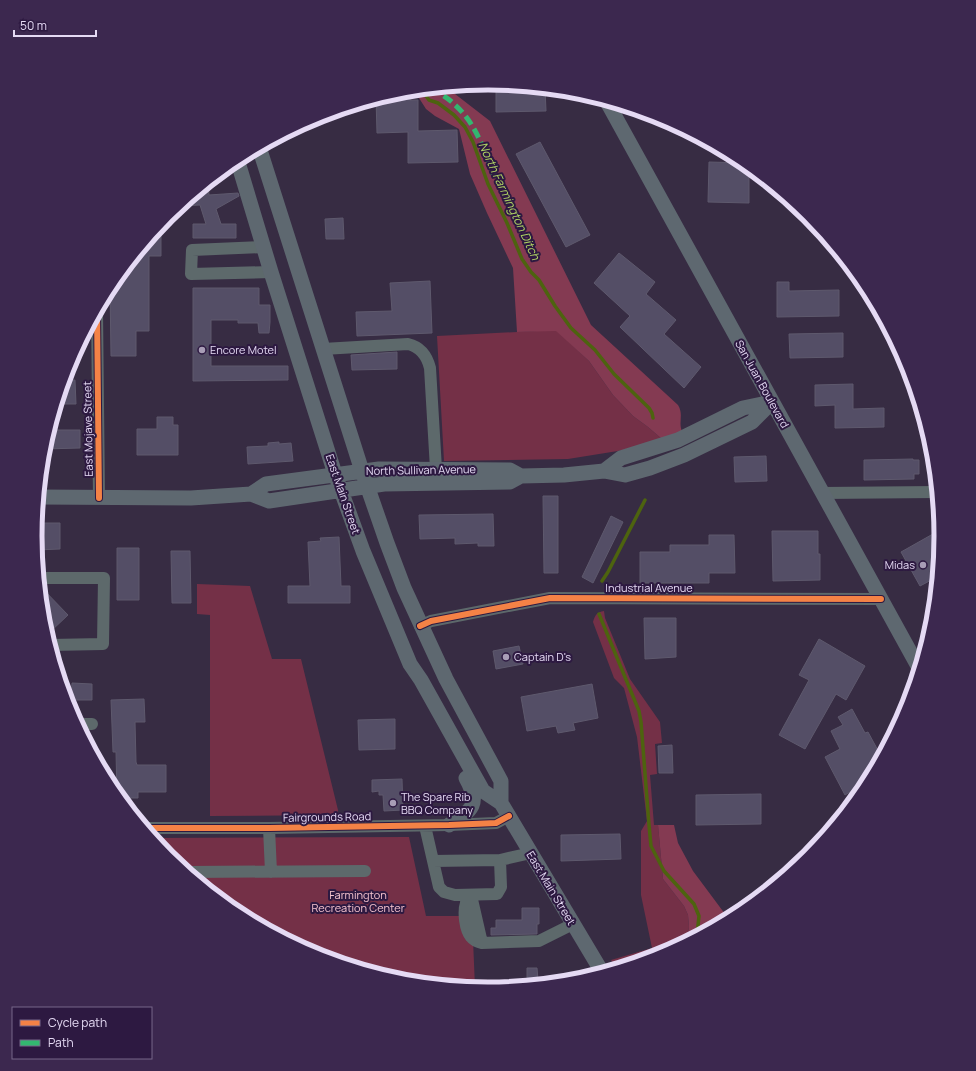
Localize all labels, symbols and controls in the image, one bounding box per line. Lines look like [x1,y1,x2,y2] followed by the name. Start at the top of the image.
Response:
[14,12,96,38] scale bar
[20,17,47,34] text: 50 m
[475,139,545,263] water label: North Farmington Ditch
[732,337,793,430] street label: San Juan Boulevard
[210,342,277,357] place label: Encore Motel
[197,345,207,355] marker: Encore Motel
[79,381,96,477] street label: East Mojave Street
[323,452,364,536] street label: East Main Street
[366,461,477,478] street label: North Sullivan Avenue
[885,557,915,572] place label: Midas
[918,560,928,570] marker: Midas
[605,580,693,595] street label: Industrial Avenue
[514,649,571,664] place label: Captain D's
[501,652,511,662] marker: Captain D's
[401,789,473,817] place label: The Spare Rib BBQ Company
[388,798,398,808] marker: The Spare Rib BBQ Company
[283,808,371,825] street label: Fairgrounds Road
[523,848,579,927] street label: East Main Street
[311,887,405,915] park label: Farmington Recreation Center
[12,1007,152,1059] legend
[48,1014,107,1031] text: Cycle path
[48,1034,74,1051] text: Path

